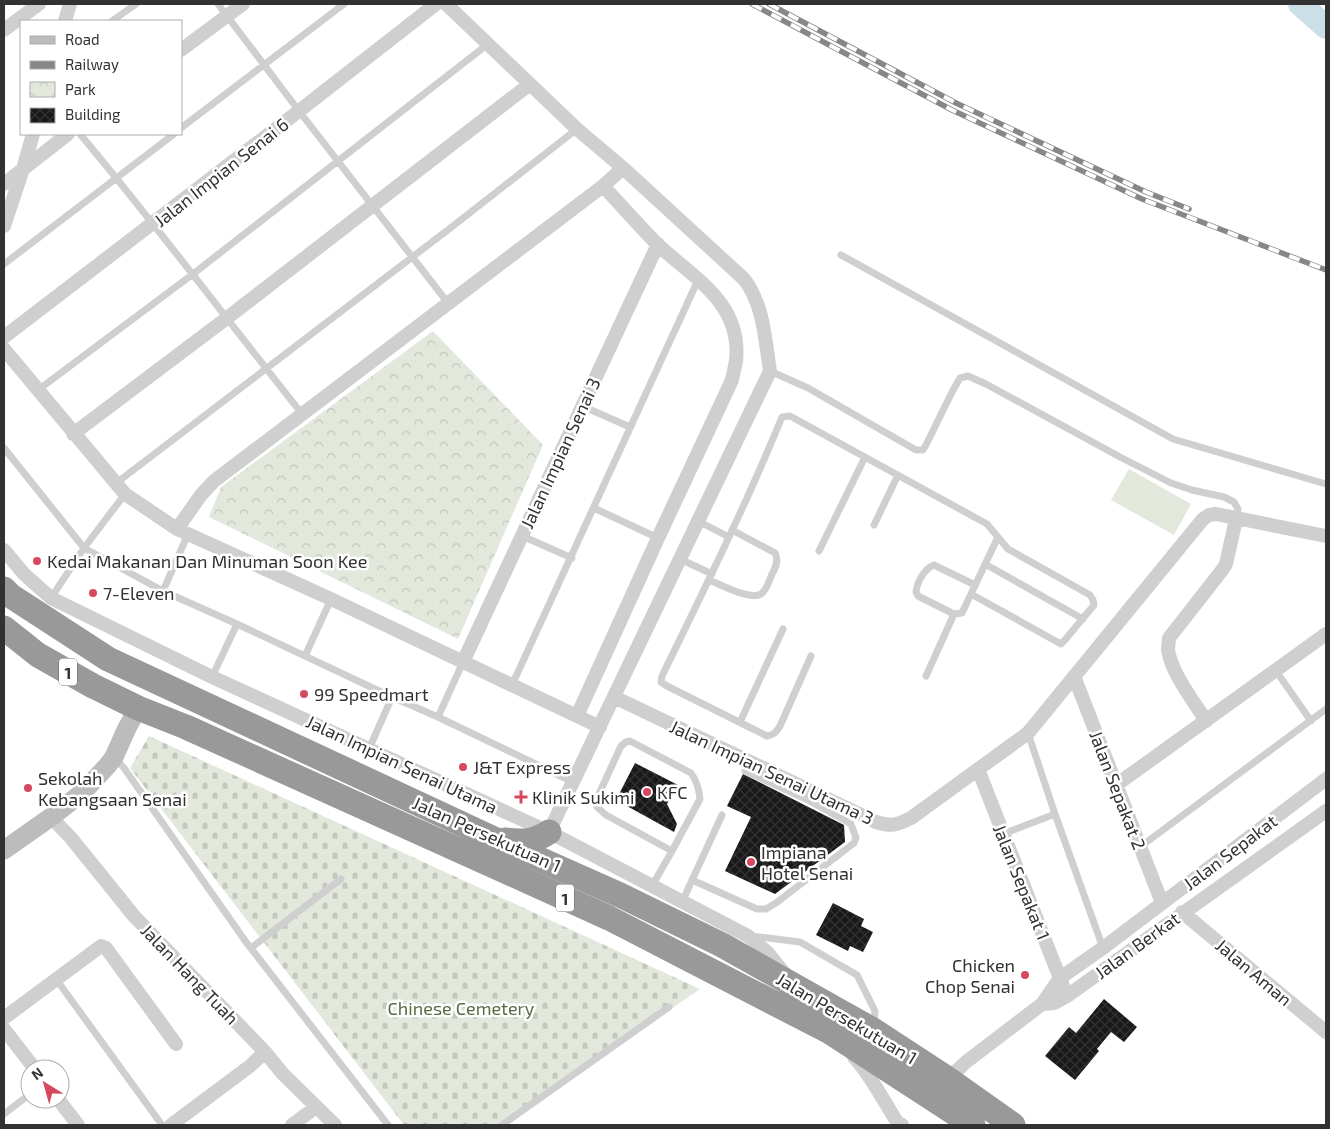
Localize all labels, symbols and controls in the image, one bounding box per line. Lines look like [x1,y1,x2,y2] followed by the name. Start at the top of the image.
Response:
[20,20,182,135] legend
[65,30,100,48] text: Road
[65,55,119,73] text: Railway
[65,80,96,98] text: Park
[65,105,121,123] text: Building
[149,113,293,231] street label: Jalan Impian Senai 6
[515,374,605,532] street label: Jalan Impian Senai 3
[47,550,367,572] place label: Kedai Makanan Dan Minuman Soon Kee
[31,555,43,567] marker: Kedai Makanan Dan Minuman Soon Kee
[103,582,175,604] place label: 7-Eleven
[87,587,99,599] marker: 7-Eleven
[59,659,77,686] road number: 1
[314,683,429,705] place label: 99 Speedmart
[298,688,310,700] marker: 99 Speedmart
[303,710,501,818] street label: Jalan Impian Senai Utama
[667,715,877,829] street label: Jalan Impian Senai Utama 3
[1085,727,1151,853] street label: Jalan Sepakat 2
[473,756,571,778] place label: J&T Express
[457,761,469,773] marker: J&T Express
[38,767,187,810] place label: Sekolah Kebangsaan Senai
[657,781,687,803] place label: KFC
[22,782,34,794] marker: Sekolah Kebangsaan Senai
[532,786,635,808] place label: Klinik Sukimi
[641,786,653,798] marker: KFC
[514,790,528,804] marker: Klinik Sukimi
[409,791,565,877] street label: Jalan Persekutuan 1
[1179,810,1281,894] street label: Jalan Sepakat
[989,821,1055,943] street label: Jalan Sepakat 1
[761,841,853,884] place label: Impiana Hotel Senai
[745,856,757,868] marker: Impiana Hotel Senai
[556,884,574,911] road number: 1
[1090,907,1184,983] street label: Jalan Berkat
[137,919,243,1029] street label: Jalan Hang Tuah
[1211,934,1297,1010] street label: Jalan Aman
[925,954,1015,997] place label: Chicken Chop Senai
[773,967,921,1069] street label: Jalan Persekutuan 1
[1019,969,1031,981] marker: Chicken Chop Senai
[388,997,535,1019] park label: Chinese Cemetery
[20,1059,70,1109] north arrow
[28,1063,46,1083] text: N

